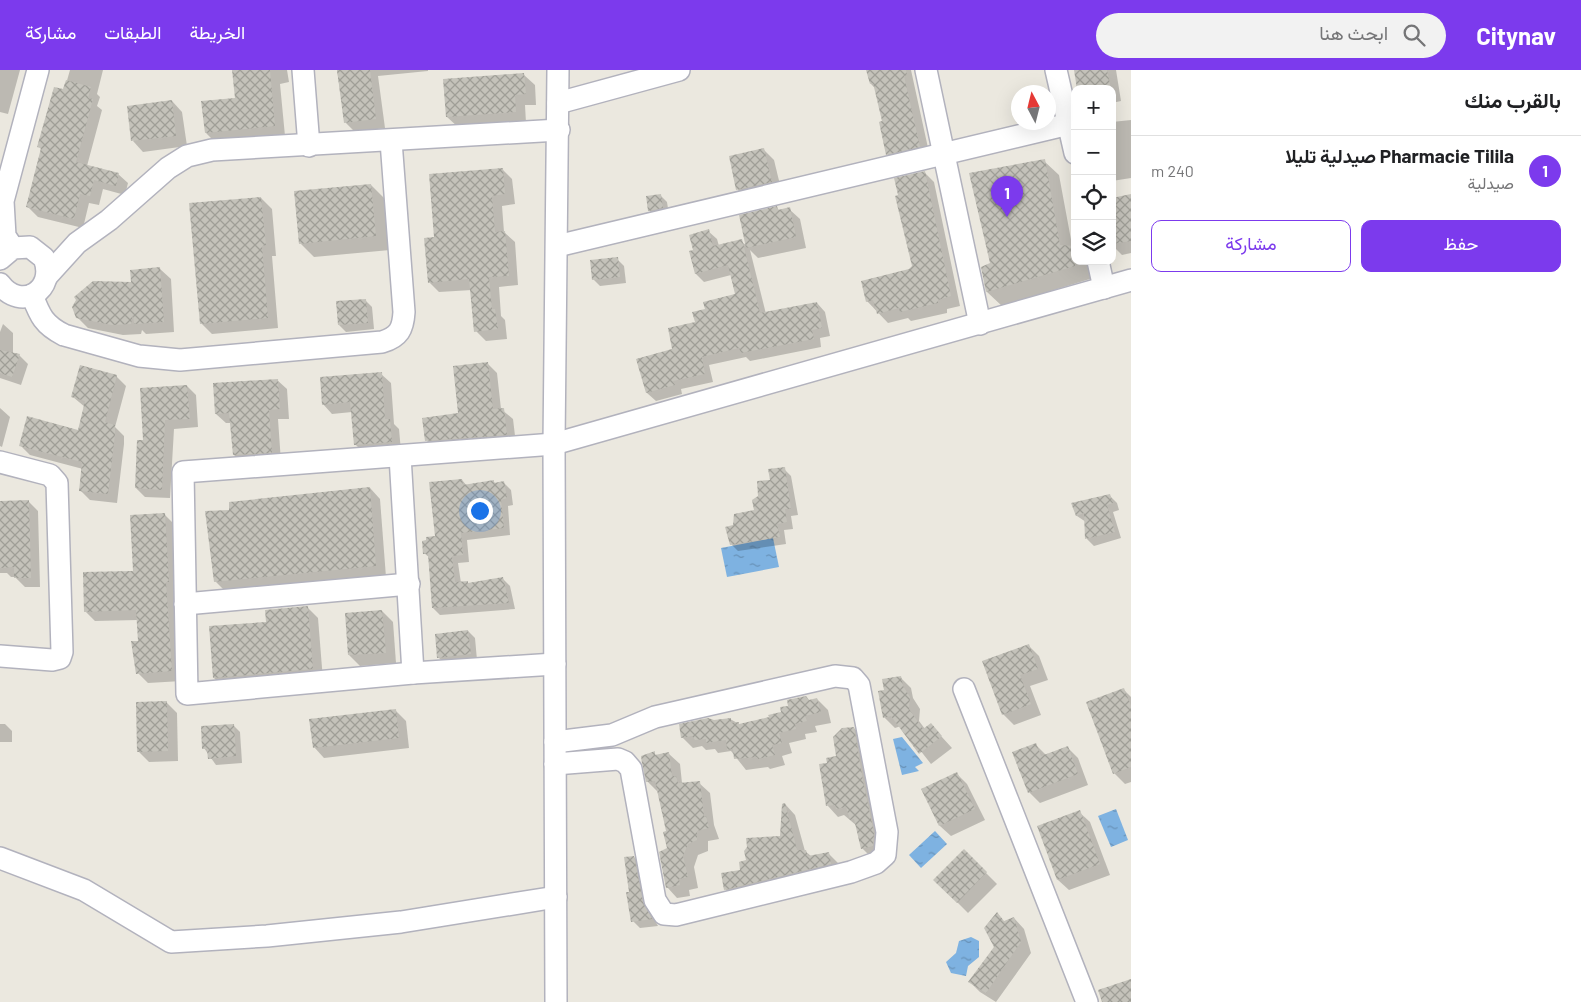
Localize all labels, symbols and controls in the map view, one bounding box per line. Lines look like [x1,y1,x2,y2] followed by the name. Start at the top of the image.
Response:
[1096,13,1446,58] search box
[25,21,76,43] text: مشاركة
[104,21,161,43] text: الطبقات
[189,21,245,43] text: الخريطة
[1319,21,1388,44] text: ابحث هنا
[1400,21,1428,49] icon: search
[1476,21,1556,50] text: Citynav
[1011,85,1056,130] north arrow
[1071,85,1116,265] map controls
[1071,85,1116,130] button: +
[1465,87,1561,112] text: بالقرب منك
[1071,130,1116,175] button: −
[1285,144,1514,167] text: Pharmacie Tilila صيدلية تليلا
[1151,161,1194,180] text: 240 m
[1542,161,1548,180] text: 1
[1468,173,1514,192] text: صيدلية
[1071,175,1116,220] button: locate
[991,176,1023,217] pin: 1
[1071,220,1116,265] button: layers
[1151,220,1351,272] button: مشاركة
[1361,220,1561,272] button: حفظ
[467,498,493,524] your location

